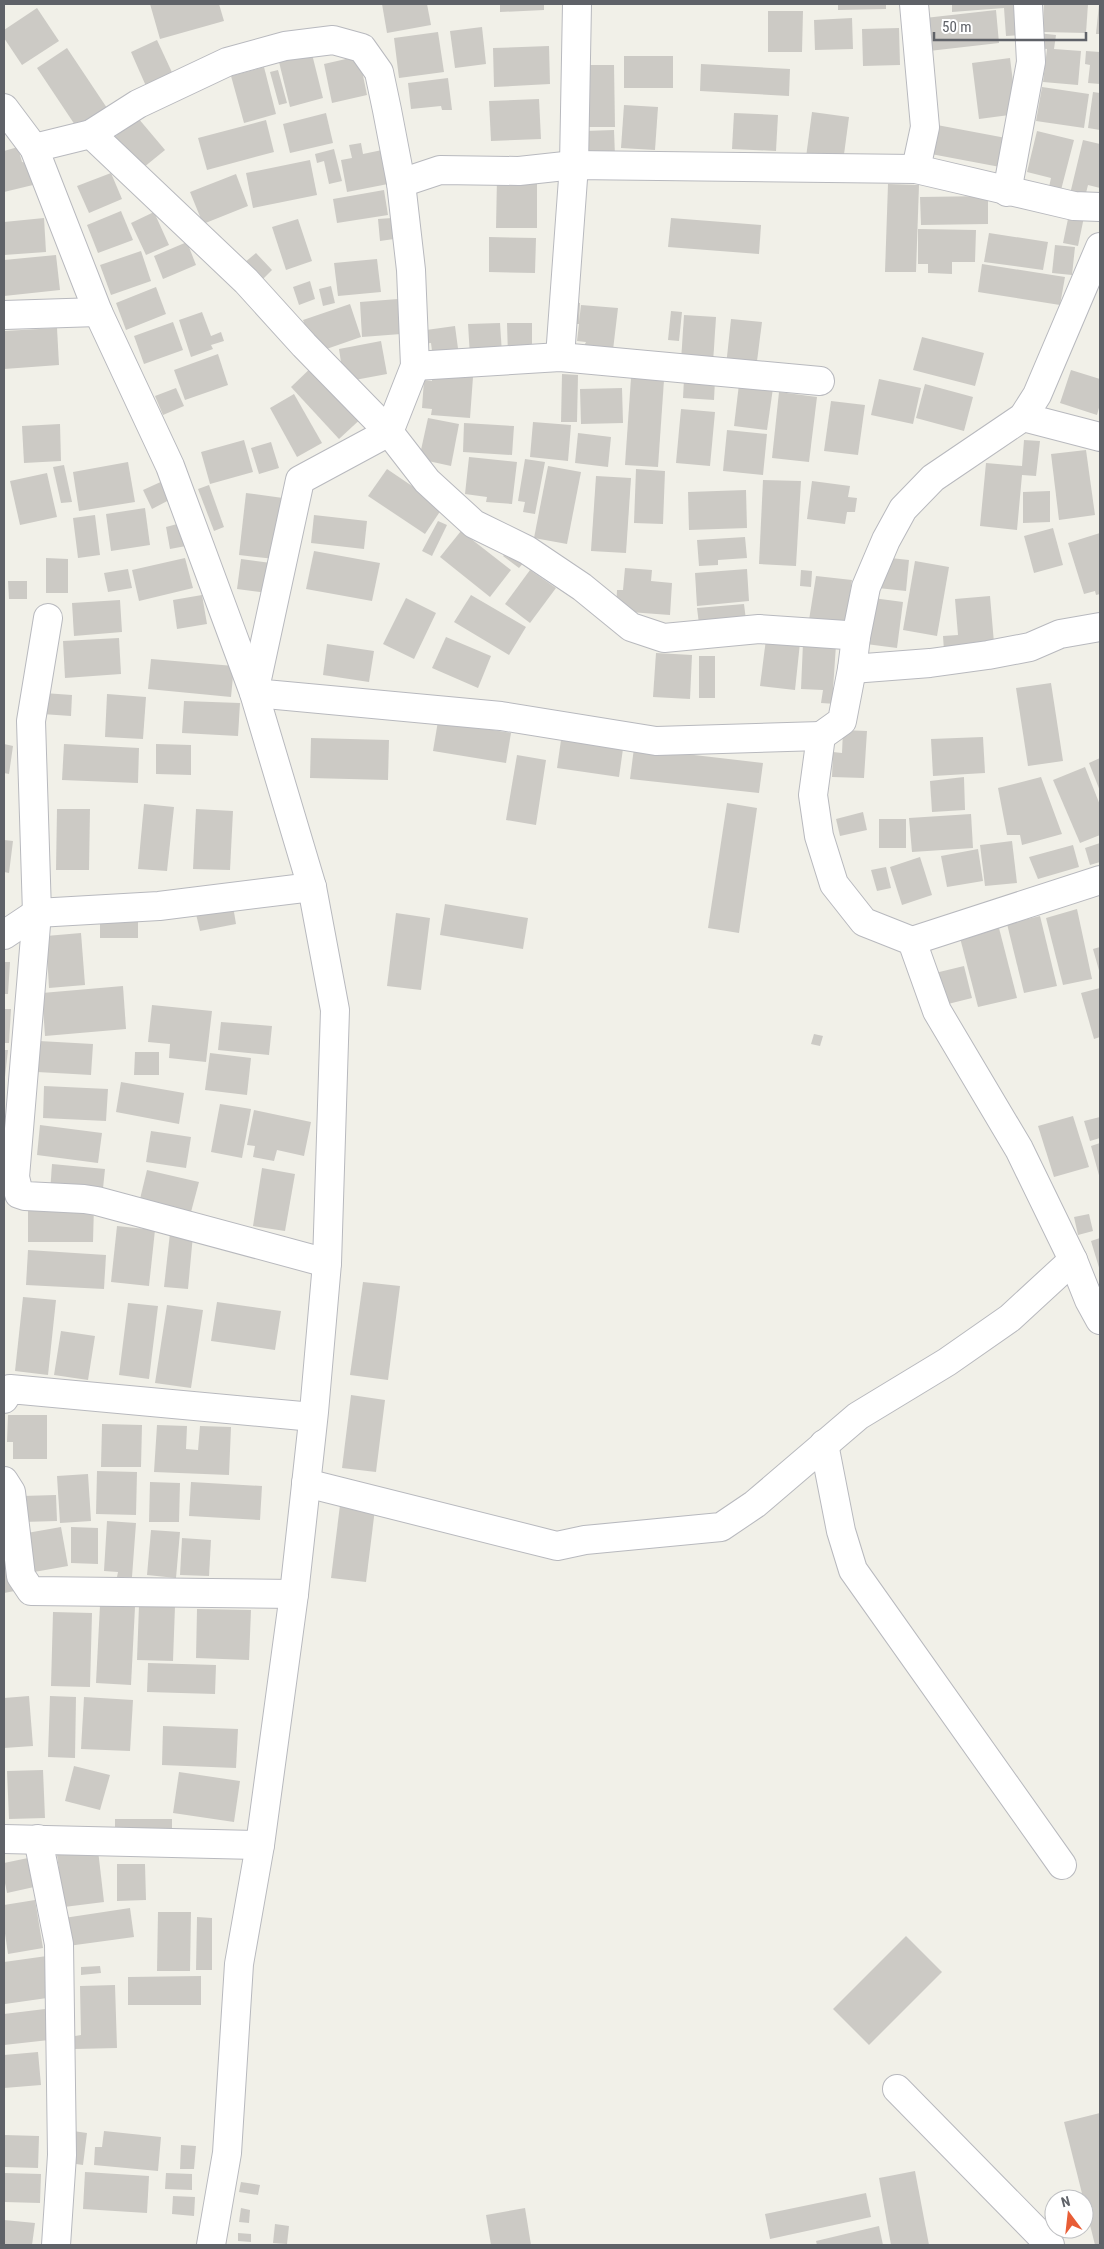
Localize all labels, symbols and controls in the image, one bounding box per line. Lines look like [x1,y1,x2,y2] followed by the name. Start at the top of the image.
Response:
[934,10,1086,42] scale bar
[942,18,972,36] text: 50 m
[1044,2189,1094,2239] north arrow
[1059,2193,1072,2210] text: N

